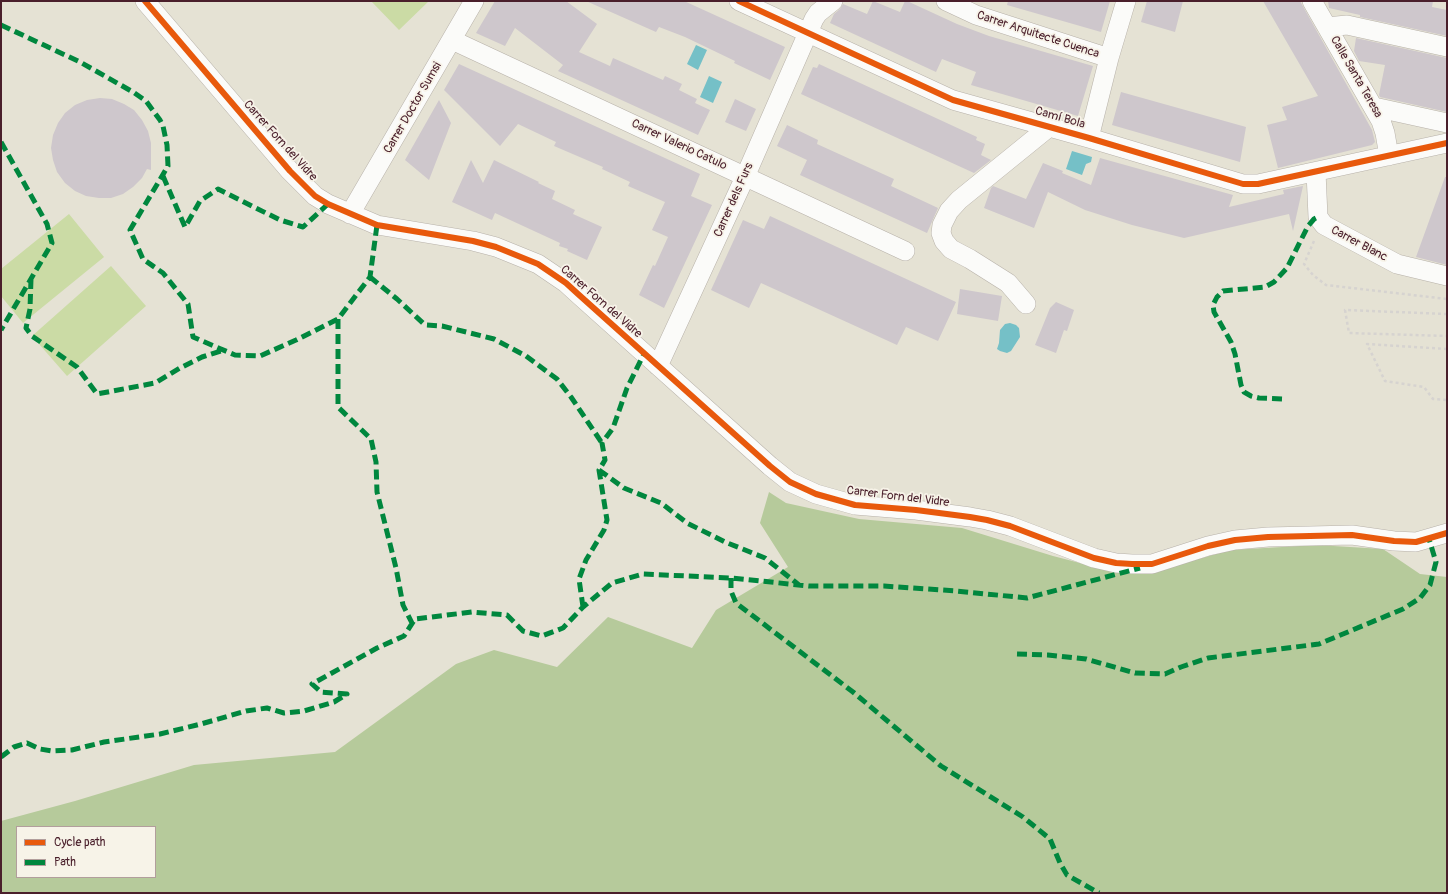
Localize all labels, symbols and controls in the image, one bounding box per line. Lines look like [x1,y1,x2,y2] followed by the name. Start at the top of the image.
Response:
[975,8,1101,62] street label: Carrer Arquitecte Cuenca
[1327,34,1385,120] street label: Calle Santa Teresa
[381,60,445,156] street label: Carrer Doctor Sumsi
[240,98,320,184] street label: Carrer Forn del Vidre
[1033,104,1087,132] street label: Camí Bola
[629,117,729,173] street label: Carrer Valerio Catulo
[711,161,757,239] street label: Carrer dels Furs
[1328,223,1390,265] street label: Carrer Blanc
[557,263,645,341] street label: Carrer Forn del Vidre
[846,484,950,510] street label: Carrer Forn del Vidre
[16,826,156,878] legend
[54,835,105,850] text: Cycle path
[54,855,76,870] text: Path

